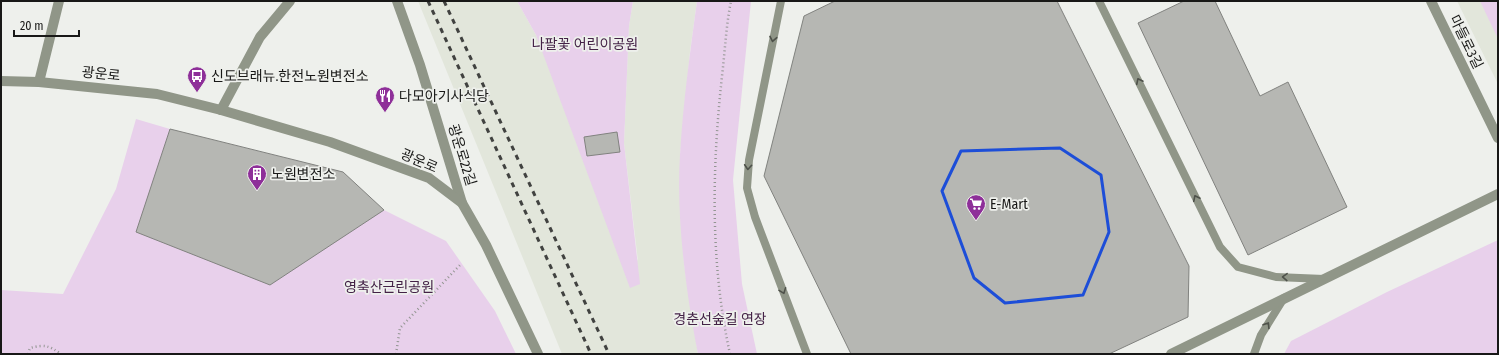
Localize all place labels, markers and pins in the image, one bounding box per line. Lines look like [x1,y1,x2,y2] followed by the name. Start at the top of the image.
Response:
[186,65,208,93] bus stop icon: 신도브래뉴.한전노원변전소
[211,68,369,85] place label: 신도브래뉴.한전노원변전소
[374,85,396,113] restaurant icon: 다모아기사식당
[399,88,489,105] place label: 다모아기사식당
[246,163,268,191] building icon: 노원변전소
[271,166,336,183] place label: 노원변전소
[965,193,987,221] supermarket icon: E-Mart
[990,196,1028,213] place label: E-Mart

